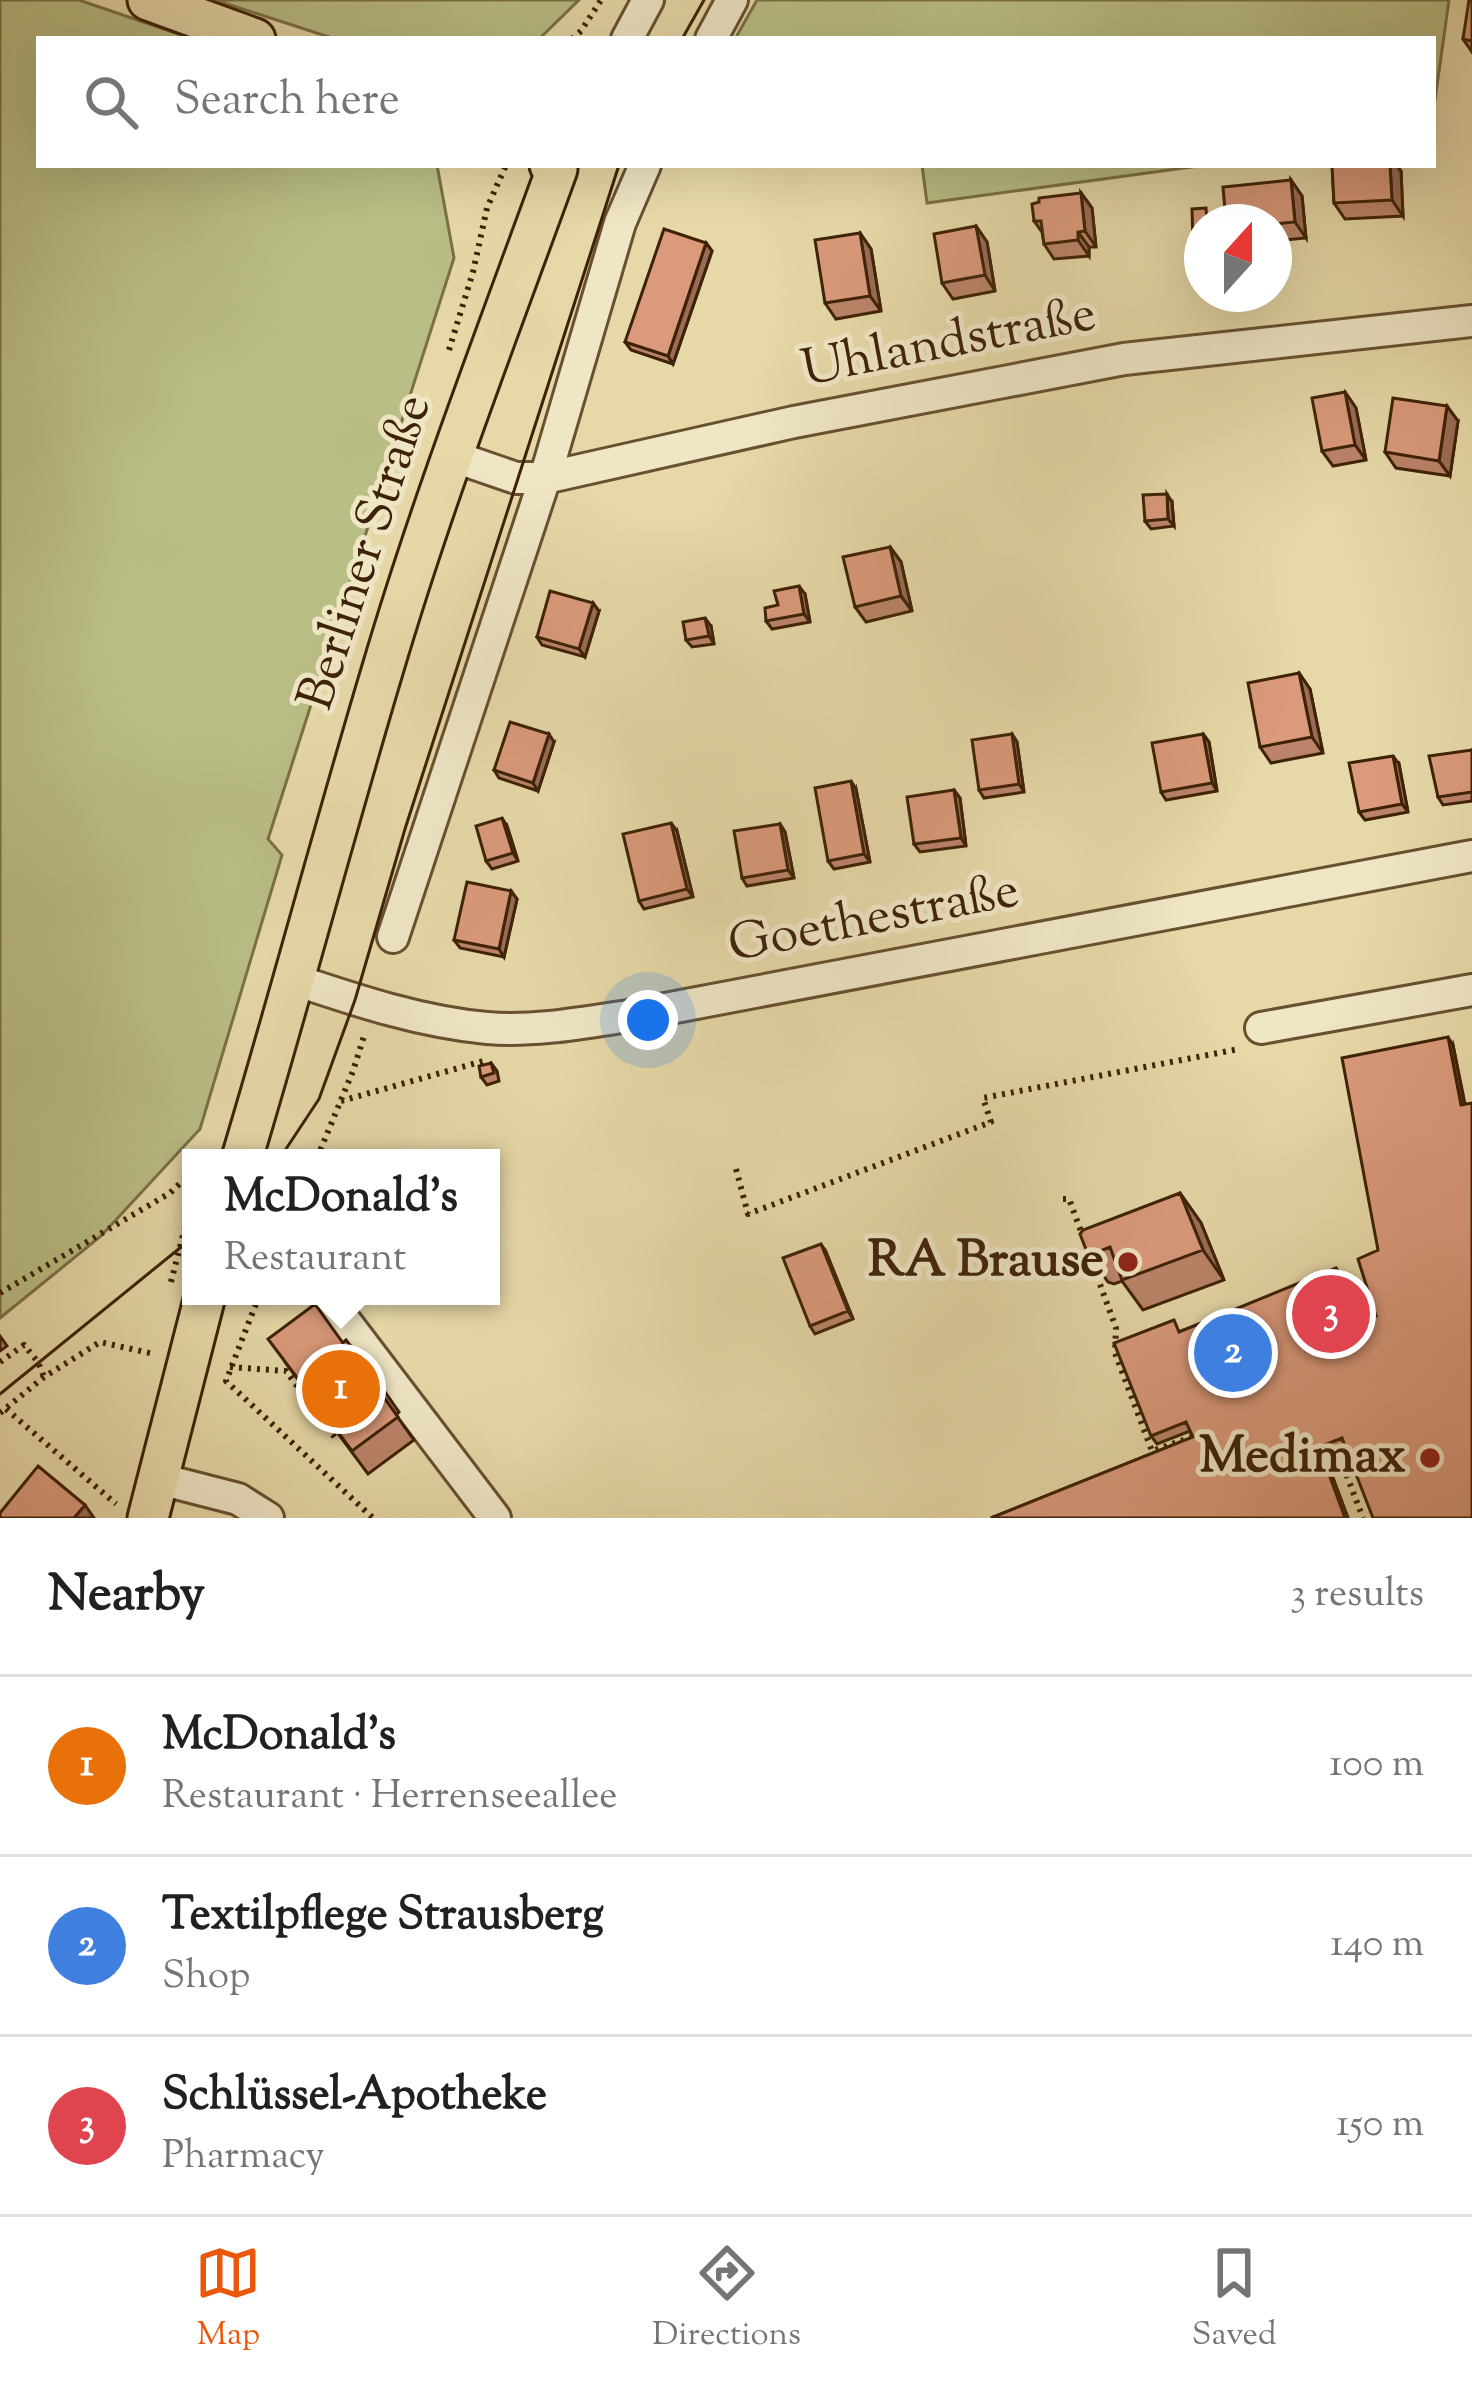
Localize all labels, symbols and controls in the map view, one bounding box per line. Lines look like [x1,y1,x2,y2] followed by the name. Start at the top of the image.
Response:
[36,36,1436,168] search box
[78,69,144,135] icon: search
[174,70,400,135] text: Search here
[1184,204,1292,312] north arrow
[796,280,1102,408] street label: Uhlandstraße
[282,386,452,720] street label: Berliner Straße
[722,856,1026,984] street label: Goethestraße
[618,990,678,1050] your location
[182,1149,500,1305] popup
[224,1167,458,1232] text: McDonald's
[868,1226,1104,1299] place label: RA Brause
[224,1232,406,1288] text: Restaurant
[1115,1249,1141,1275] marker: RA Brause
[1292,1269,1370,1359] pin: 3
[1194,1308,1272,1398] pin: 2
[302,1344,380,1434] pin: 1
[1199,1422,1406,1495] place label: Medimax
[1417,1445,1443,1471] marker: Medimax
[48,1560,205,1633] text: Nearby
[1290,1568,1424,1624] text: 3 results
[162,1705,396,1770] text: McDonald's
[80,1738,94,1794] text: 1
[1329,1738,1424,1794] text: 100 m
[162,1770,618,1826] text: Restaurant · Herrenseeallee
[162,1885,604,1950] text: Textilpflege Strausberg
[78,1918,96,1974] text: 2
[1330,1918,1424,1974] text: 140 m
[162,1950,250,2006] text: Shop
[162,2065,547,2130] text: Schlüssel-Apotheke
[79,2098,95,2154] text: 3
[1336,2098,1424,2154] text: 150 m
[162,2130,325,2186] text: Pharmacy
[195,2240,261,2360] tab: Map
[652,2240,801,2360] tab: Directions
[1192,2240,1277,2360] tab: Saved

